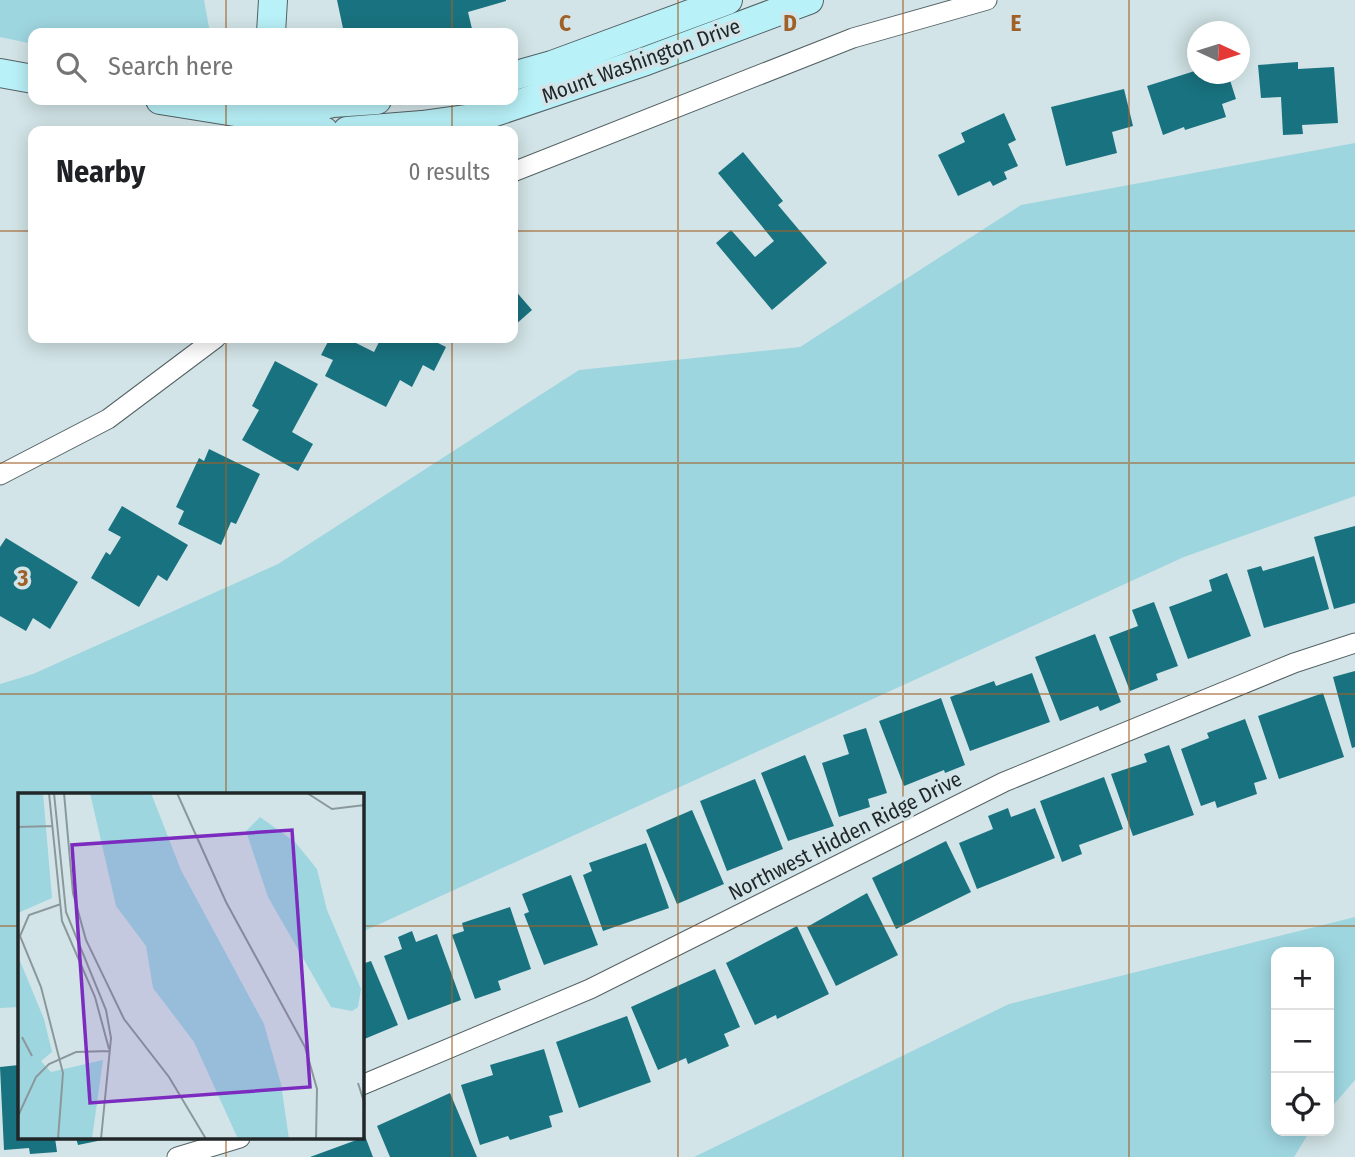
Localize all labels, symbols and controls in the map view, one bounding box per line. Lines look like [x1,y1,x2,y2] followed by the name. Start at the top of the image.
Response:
[559,9,571,37] text: C
[783,9,797,37] text: D
[1011,9,1022,37] text: E
[538,13,744,109] street label: Mount Washington Drive
[1187,21,1250,84] north arrow
[28,28,518,105] search box
[52,48,90,86] icon: search
[108,51,233,82] text: Search here
[56,154,145,190] text: Nearby
[409,158,490,186] text: 0 results
[17,564,29,592] text: 3
[724,766,966,906] street label: Northwest Hidden Ridge Drive
[18,793,364,1140] inset map
[1271,947,1334,1136] map controls
[1271,947,1334,1010] button: +
[1271,1010,1334,1073] button: −
[1271,1073,1334,1136] button: locate

